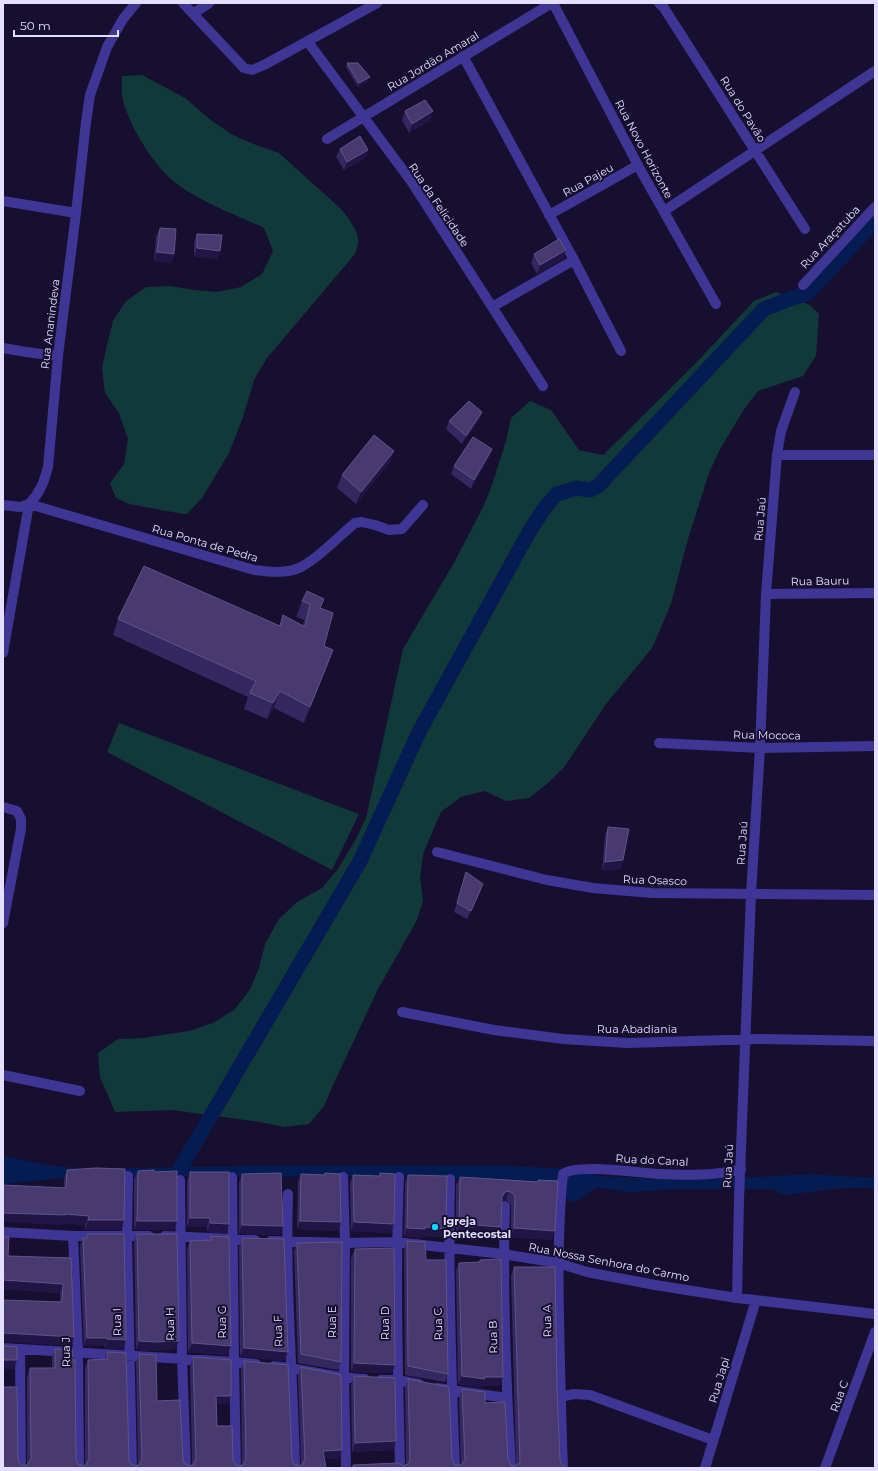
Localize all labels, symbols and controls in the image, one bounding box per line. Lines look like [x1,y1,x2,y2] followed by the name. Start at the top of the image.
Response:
[14,12,118,38] scale bar
[20,18,51,33] text: 50 m
[385,28,481,94] street label: Rua Jordão Amaral
[717,73,769,145] street label: Rua do Pavão
[612,97,676,201] street label: Rua Novo Horizonte
[406,160,472,250] street label: Rua da Felicidade
[560,160,616,200] street label: Rua Pajeu
[797,202,863,272] street label: Rua Araçatuba
[38,278,62,370] street label: Rua Ananindeva
[751,496,769,542] street label: Rua Jaú
[150,521,260,565] street label: Rua Ponta de Pedra
[791,573,849,589] street label: Rua Bauru
[733,727,801,743] street label: Rua Mococa
[733,821,751,865] street label: Rua Jaú
[623,872,687,888] street label: Rua Osasco
[597,1022,677,1036] street label: Rua Abadiania
[720,1144,736,1188] street label: Rua Jaú
[615,1151,689,1169] street label: Rua do Canal
[443,1214,511,1241] place label: Igreja Pentecostal
[430,1222,440,1232] marker: Igreja Pentecostal
[527,1240,691,1284] street label: Rua Nossa Senhora do Carmo
[540,1304,554,1337] street label: Rua A
[215,1305,229,1339] street label: Rua G
[325,1306,339,1338] street label: Rua E
[378,1306,392,1340] street label: Rua D
[163,1307,177,1341] street label: Rua H
[431,1307,445,1340] street label: Rua C
[110,1308,124,1336] street label: Rua I
[270,1315,286,1347] street label: Rua F
[486,1320,500,1354] street label: Rua B
[59,1337,73,1367] street label: Rua J
[705,1355,733,1405] street label: Rua Japi
[827,1378,851,1414] street label: Rua C

